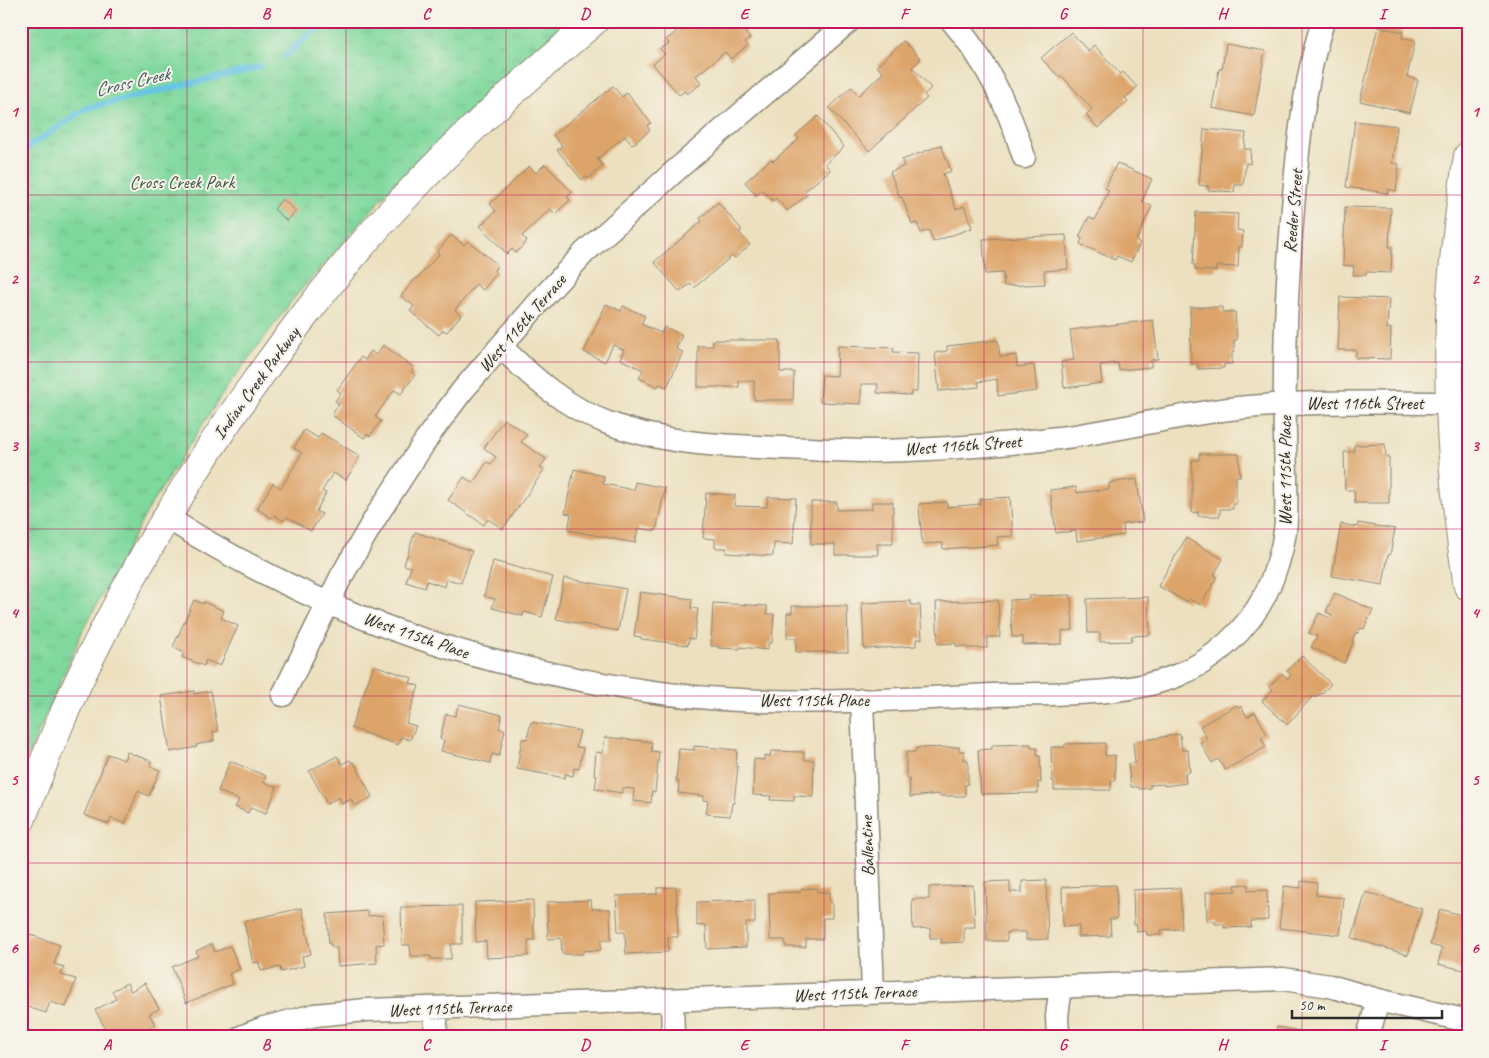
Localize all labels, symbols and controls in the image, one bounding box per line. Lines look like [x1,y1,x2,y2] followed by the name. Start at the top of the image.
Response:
[103,4,113,24] text: A
[262,4,272,24] text: B
[422,4,432,24] text: C
[580,4,591,24] text: D
[740,4,751,24] text: E
[900,4,911,24] text: F
[1059,4,1069,24] text: G
[1217,4,1229,24] text: H
[1379,4,1389,24] text: I
[93,61,174,102] water label: Cross Creek
[10,102,19,122] text: 1
[1471,102,1480,122] text: 1
[1278,166,1308,254] street label: Reeder Street
[130,171,236,193] park label: Cross Creek Park
[473,268,571,377] street label: West 116th Terrace
[10,269,19,289] text: 2
[1471,269,1480,289] text: 2
[208,321,305,443] street label: Indian Creek Parkway
[1306,392,1426,414] street label: West 116th Street
[1274,415,1296,526] street label: West 115th Place
[904,430,1024,460] street label: West 116th Street
[10,436,19,456] text: 3
[1471,436,1480,456] text: 3
[10,603,19,623] text: 4
[1471,603,1480,623] text: 4
[361,607,473,664] street label: West 115th Place
[759,689,870,711] street label: West 115th Place
[11,770,20,790] text: 5
[1472,770,1481,790] text: 5
[855,814,879,877] street label: Ballentine
[10,938,19,958] text: 6
[1471,938,1480,958] text: 6
[793,980,918,1006] street label: West 115th Terrace
[1292,988,1442,1020] scale bar
[388,995,513,1021] street label: West 115th Terrace
[1299,996,1326,1015] text: 50 m
[103,1035,113,1055] text: A
[262,1035,272,1055] text: B
[422,1035,432,1055] text: C
[580,1035,591,1055] text: D
[740,1035,751,1055] text: E
[900,1035,911,1055] text: F
[1059,1035,1069,1055] text: G
[1217,1035,1229,1055] text: H
[1379,1035,1389,1055] text: I

